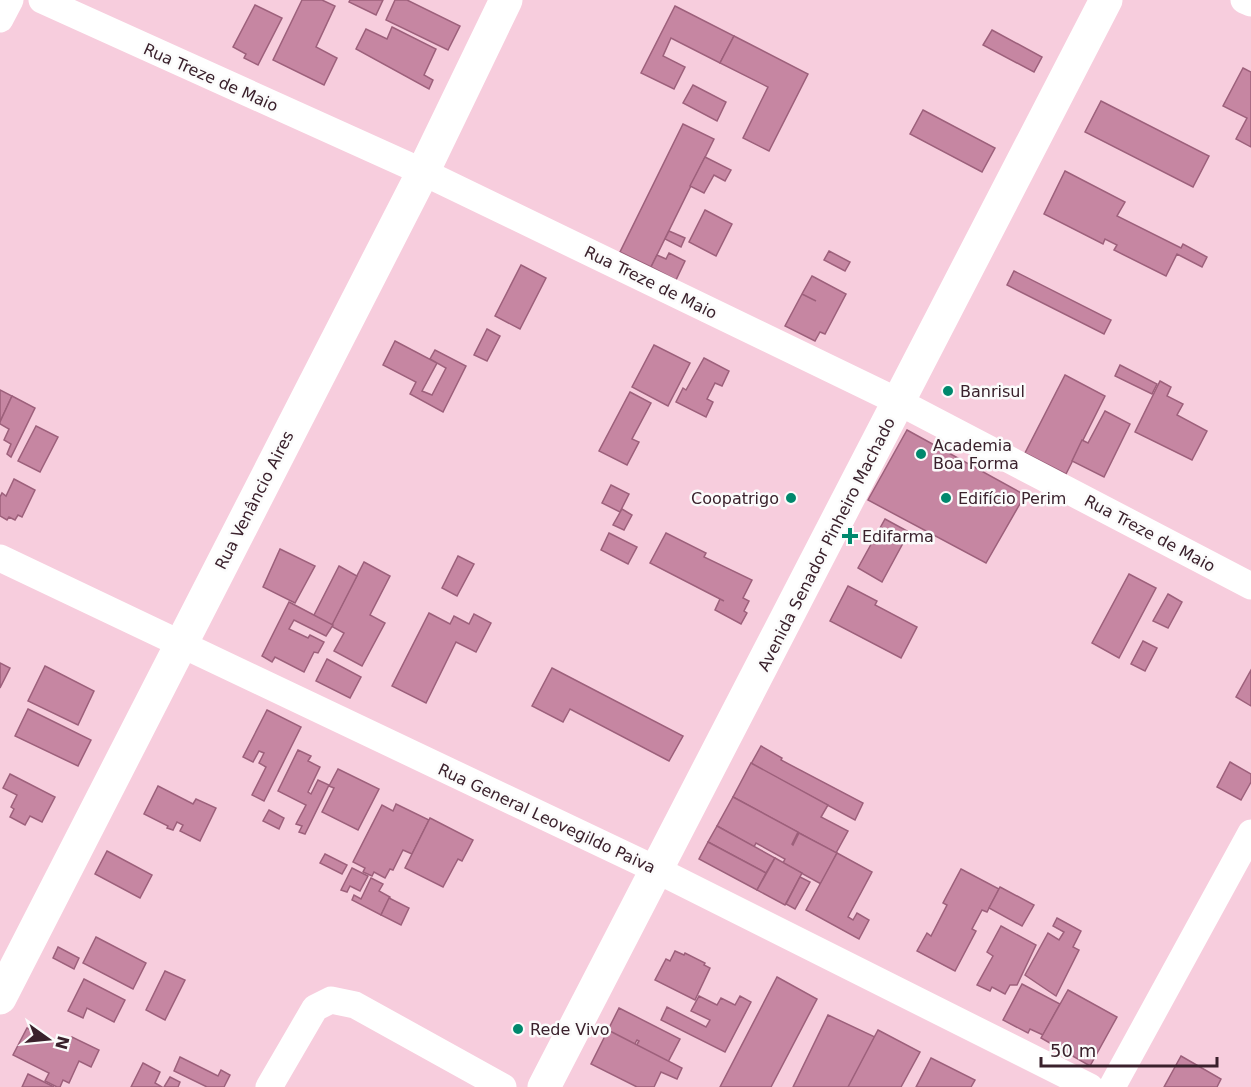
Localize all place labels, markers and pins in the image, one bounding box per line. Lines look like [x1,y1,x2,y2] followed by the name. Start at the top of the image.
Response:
[960,382,1025,401] place label: Banrisul
[941,384,955,398] marker: Banrisul
[933,436,1019,473] place label: Academia Boa Forma
[914,447,928,461] marker: Academia Boa Forma
[691,489,779,508] place label: Coopatrigo
[958,489,1066,508] place label: Edifício Perim
[784,491,798,505] marker: Coopatrigo
[939,491,953,505] marker: Edifício Perim
[862,527,934,546] place label: Edifarma
[843,529,857,543] marker: Edifarma
[530,1020,610,1039] place label: Rede Vivo
[511,1022,525,1036] marker: Rede Vivo

